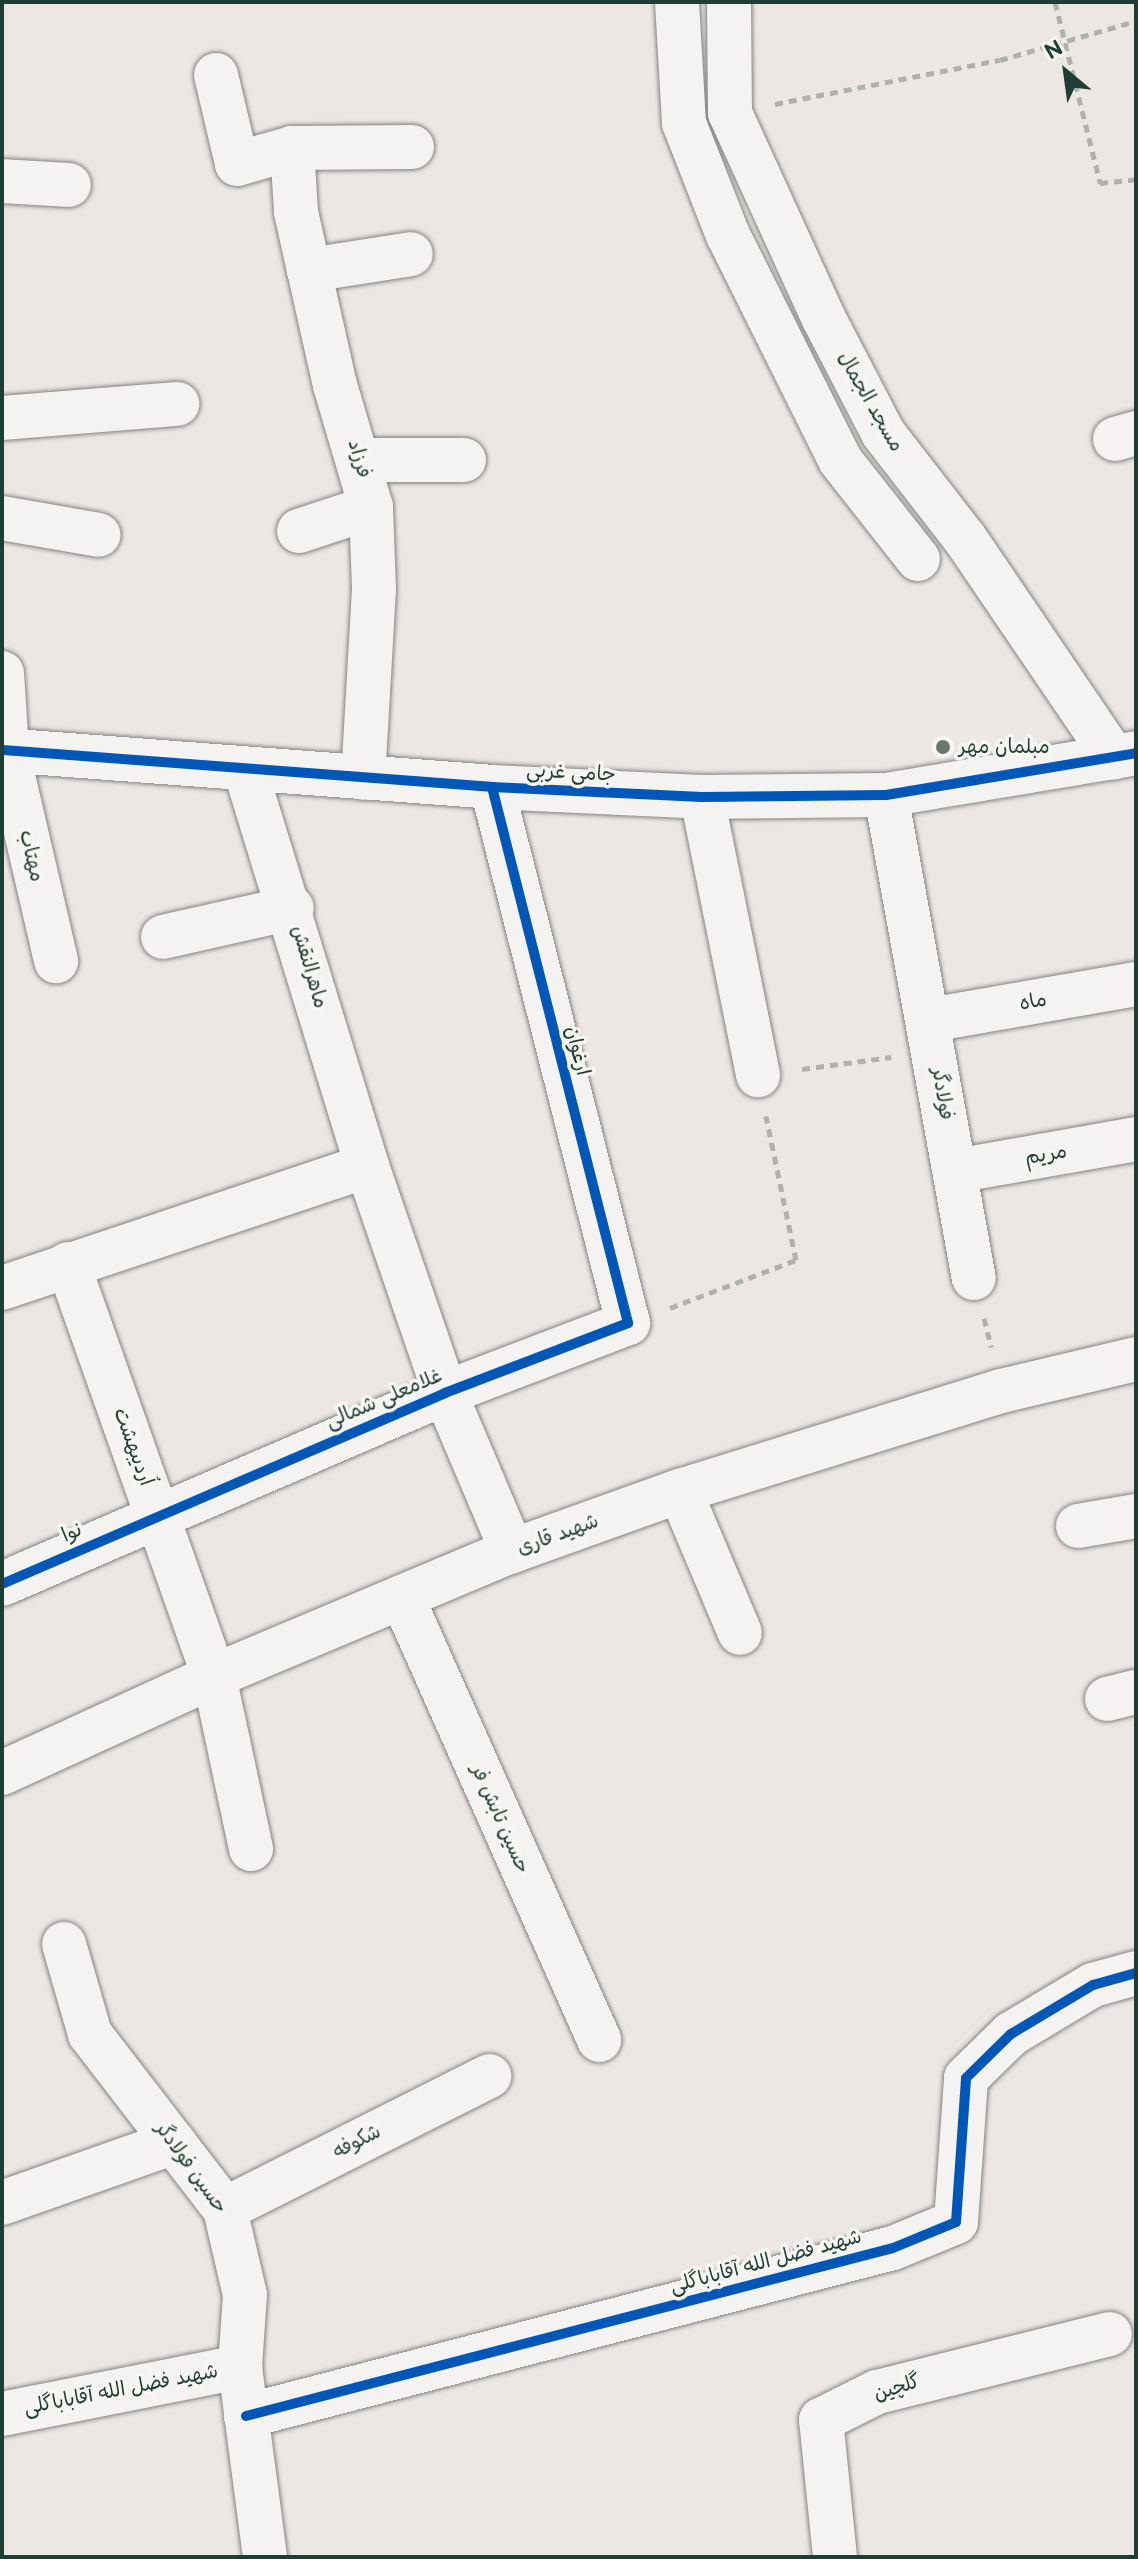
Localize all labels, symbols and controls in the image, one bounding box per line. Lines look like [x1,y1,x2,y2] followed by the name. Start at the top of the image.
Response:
[1026,32,1106,112] north arrow
[1040,35,1068,66] text: N
[832,348,908,456] street label: مسجد الجمال
[342,437,376,481] street label: فرزاد
[959,735,1050,759] place label: مبلمان مهر
[934,738,952,756] marker: مبلمان مهر
[526,759,616,787] street label: جامی غربی
[13,828,49,884] street label: مهتاب
[286,923,332,1011] street label: ماهرالنقش
[1017,988,1049,1016] street label: ماه
[559,1024,595,1078] street label: ارغوان
[926,1066,958,1122] street label: فولادگر
[1023,1140,1069,1170] street label: مریم
[322,1364,446,1434] street label: غلامعلی شمالی
[108,1405,158,1489] street label: اُردیبهشت
[514,1509,602,1561] street label: شهید قاری
[58,1518,86,1548] street label: نوا
[465,1761,535,1877] street label: حسین تابش فر
[150,2118,232,2218] street label: حسین فولادگر
[329,2120,385,2164] street label: شکوفه
[668,2225,864,2299] street label: شهید فضل الله آقاباباگلی
[22,2359,220,2421] street label: شهید فضل الله آقاباباگلی
[871,2370,923,2406] street label: گلچین

